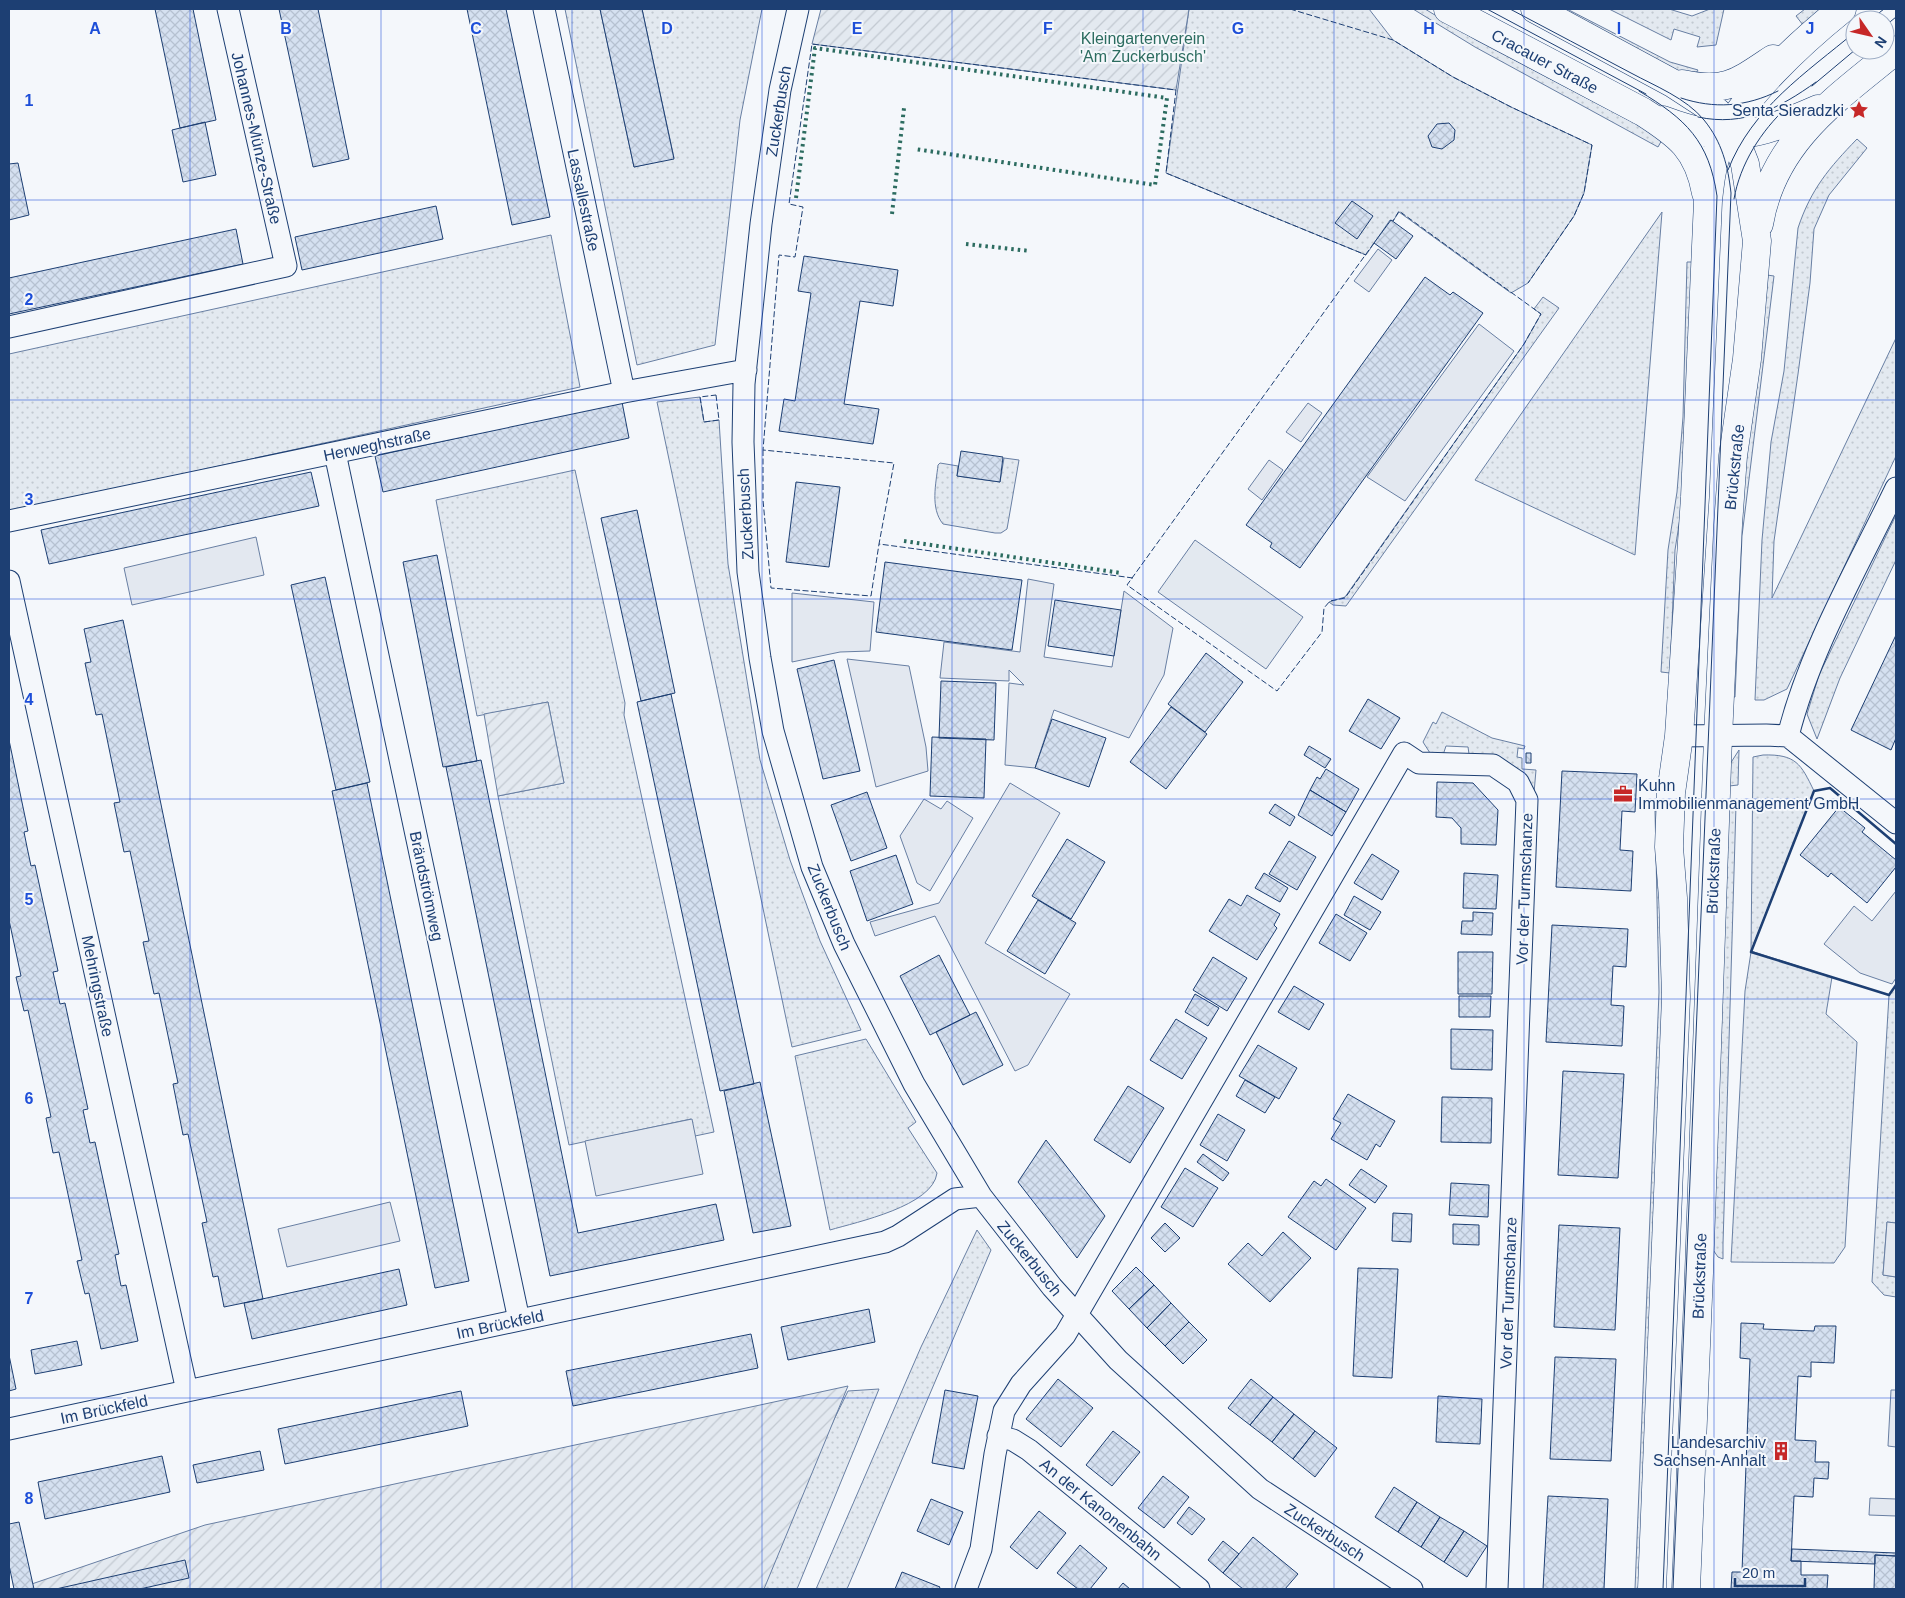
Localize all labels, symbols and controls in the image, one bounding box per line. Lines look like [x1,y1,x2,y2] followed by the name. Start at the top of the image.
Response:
[1845,10,1895,60] north arrow
[89,20,101,37] text: A
[280,20,292,37] text: B
[470,20,482,37] text: C
[661,20,673,37] text: D
[852,20,863,37] text: E
[1043,20,1053,37] text: F
[1232,20,1244,37] text: G
[1423,20,1435,37] text: H
[1617,20,1621,37] text: I
[1806,20,1814,37] text: J
[1489,26,1601,97] street label: Cracauer Straße
[1080,30,1206,65] park label: Kleingartenverein 'Am Zuckerbusch'
[1871,34,1890,51] text: N
[228,50,285,226] street label: Johannes-Münze-Straße
[763,65,794,158] street label: Zuckerbusch
[25,92,34,109] text: 1
[1848,99,1870,121] place icon: Senta Sieradzki
[1732,102,1844,119] place label: Senta Sieradzki
[564,147,603,253] street label: Lassallestraße
[25,291,34,308] text: 2
[1722,423,1747,511] street label: Brückstraße
[322,425,432,464] street label: Herweghstraße
[735,468,756,560] street label: Zuckerbusch
[25,491,34,508] text: 3
[25,691,34,708] text: 4
[1638,777,1859,812] place label: Kuhn Immobilienmanagement GmbH
[1612,783,1634,805] office icon: Kuhn Immobilienmanagement GmbH
[1513,813,1536,965] street label: Vor der Turmschanze
[1703,828,1724,914] street label: Brückstraße
[407,830,446,943] street label: Brändströmweg
[804,862,855,953] street label: Zuckerbusch
[25,891,34,908] text: 5
[78,934,117,1038] street label: Mehringstraße
[25,1090,34,1107] text: 6
[994,1217,1065,1299] street label: Zuckerbusch
[1497,1217,1520,1369] street label: Vor der Turmschanze
[1689,1233,1710,1319] street label: Brückstraße
[25,1290,34,1307] text: 7
[455,1307,545,1342] street label: Im Brückfeld
[59,1392,149,1427] street label: Im Brückfeld
[1653,1434,1767,1469] place label: Landesarchiv Sachsen-Anhalt
[1770,1440,1792,1462] building icon: Landesarchiv Sachsen-Anhalt
[1037,1455,1165,1564] street label: An der Kanonenbahn
[25,1490,34,1507] text: 8
[1282,1500,1368,1564] street label: Zuckerbusch
[1735,1556,1805,1588] scale bar
[1742,1564,1775,1581] text: 20 m

